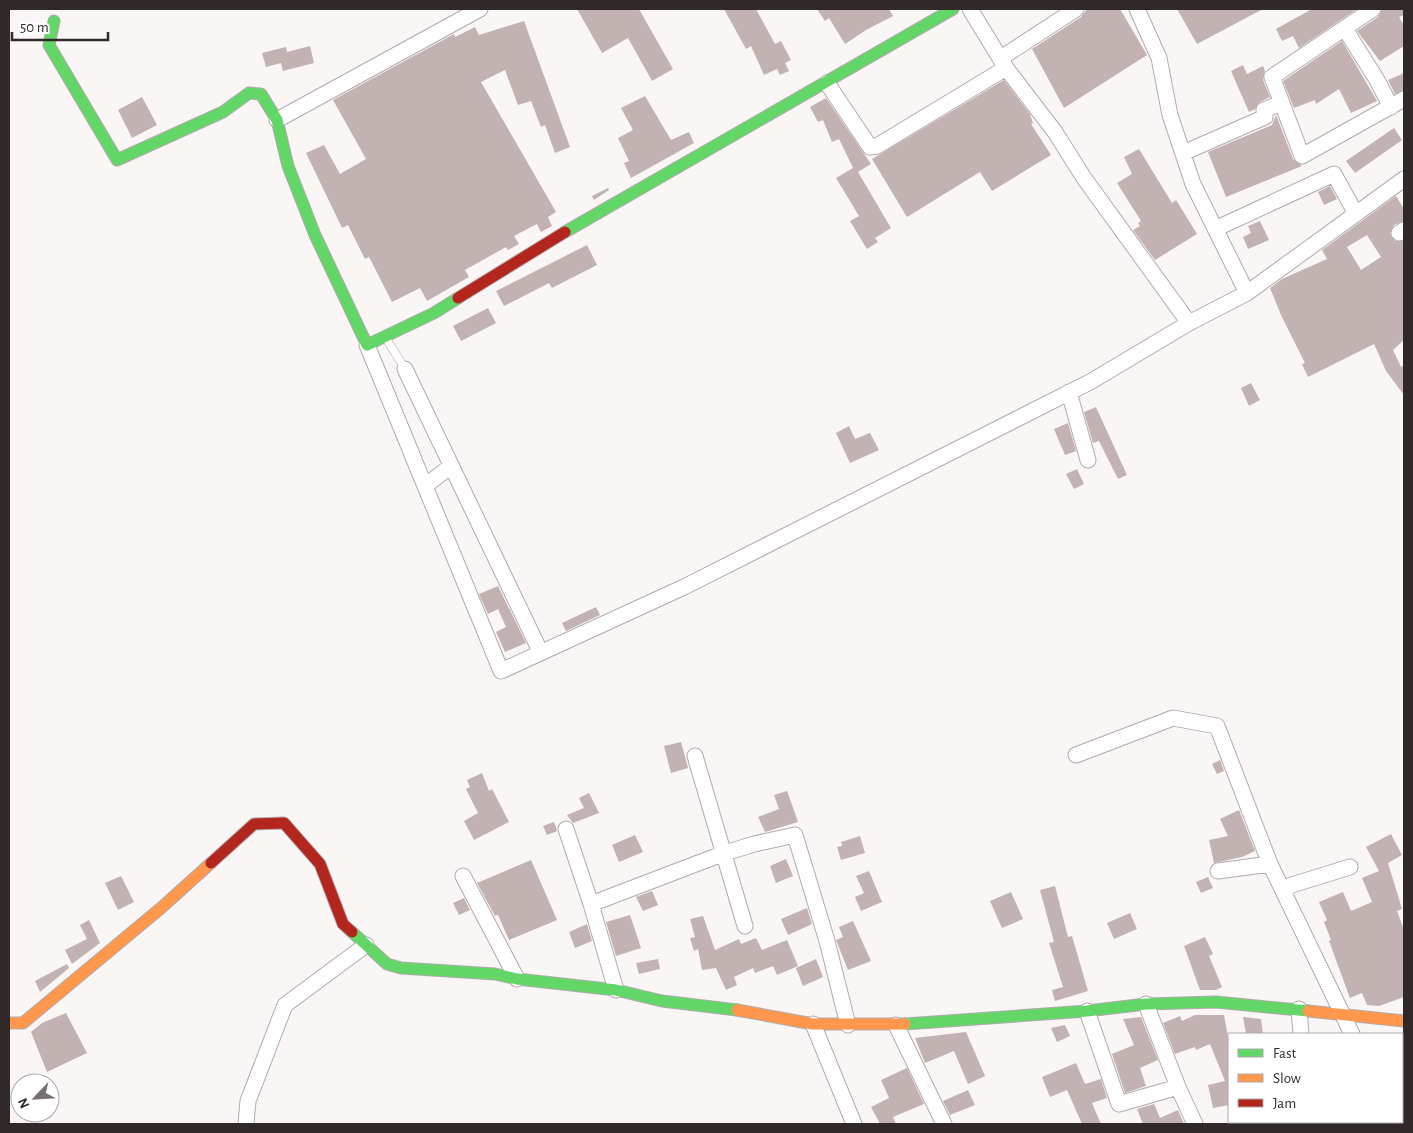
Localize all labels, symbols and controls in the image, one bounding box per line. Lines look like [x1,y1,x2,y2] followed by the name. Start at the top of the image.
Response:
[12,10,109,42] scale bar
[20,20,49,35] text: 50 m
[1228,1033,1403,1123] legend
[1273,1046,1297,1061] text: Fast
[1273,1071,1301,1086] text: Slow
[10,1073,60,1123] north arrow
[16,1096,33,1110] text: N
[1273,1096,1296,1111] text: Jam

